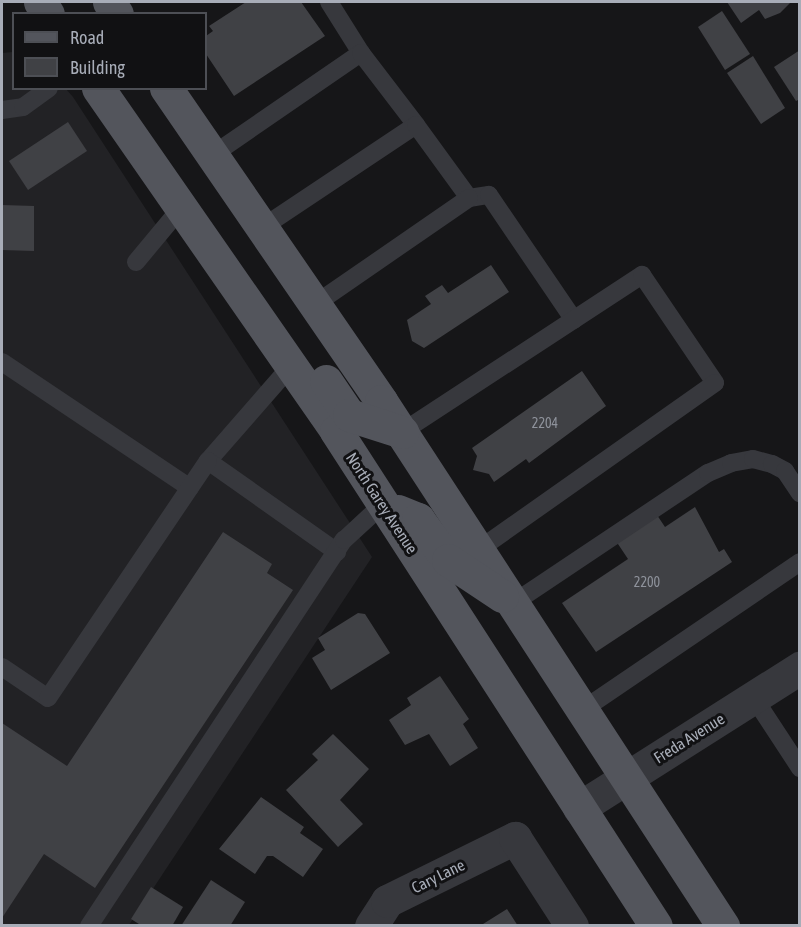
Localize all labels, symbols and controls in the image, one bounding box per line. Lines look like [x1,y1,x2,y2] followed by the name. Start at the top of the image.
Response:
[12,12,207,90] legend
[70,27,104,48] text: Road
[70,57,125,78] text: Building
[532,415,558,431] house number: 2204
[342,449,422,557] street label: North Garey Avenue
[634,574,660,590] house number: 2200
[650,709,728,767] street label: Freda Avenue
[408,855,468,897] street label: Cary Lane

